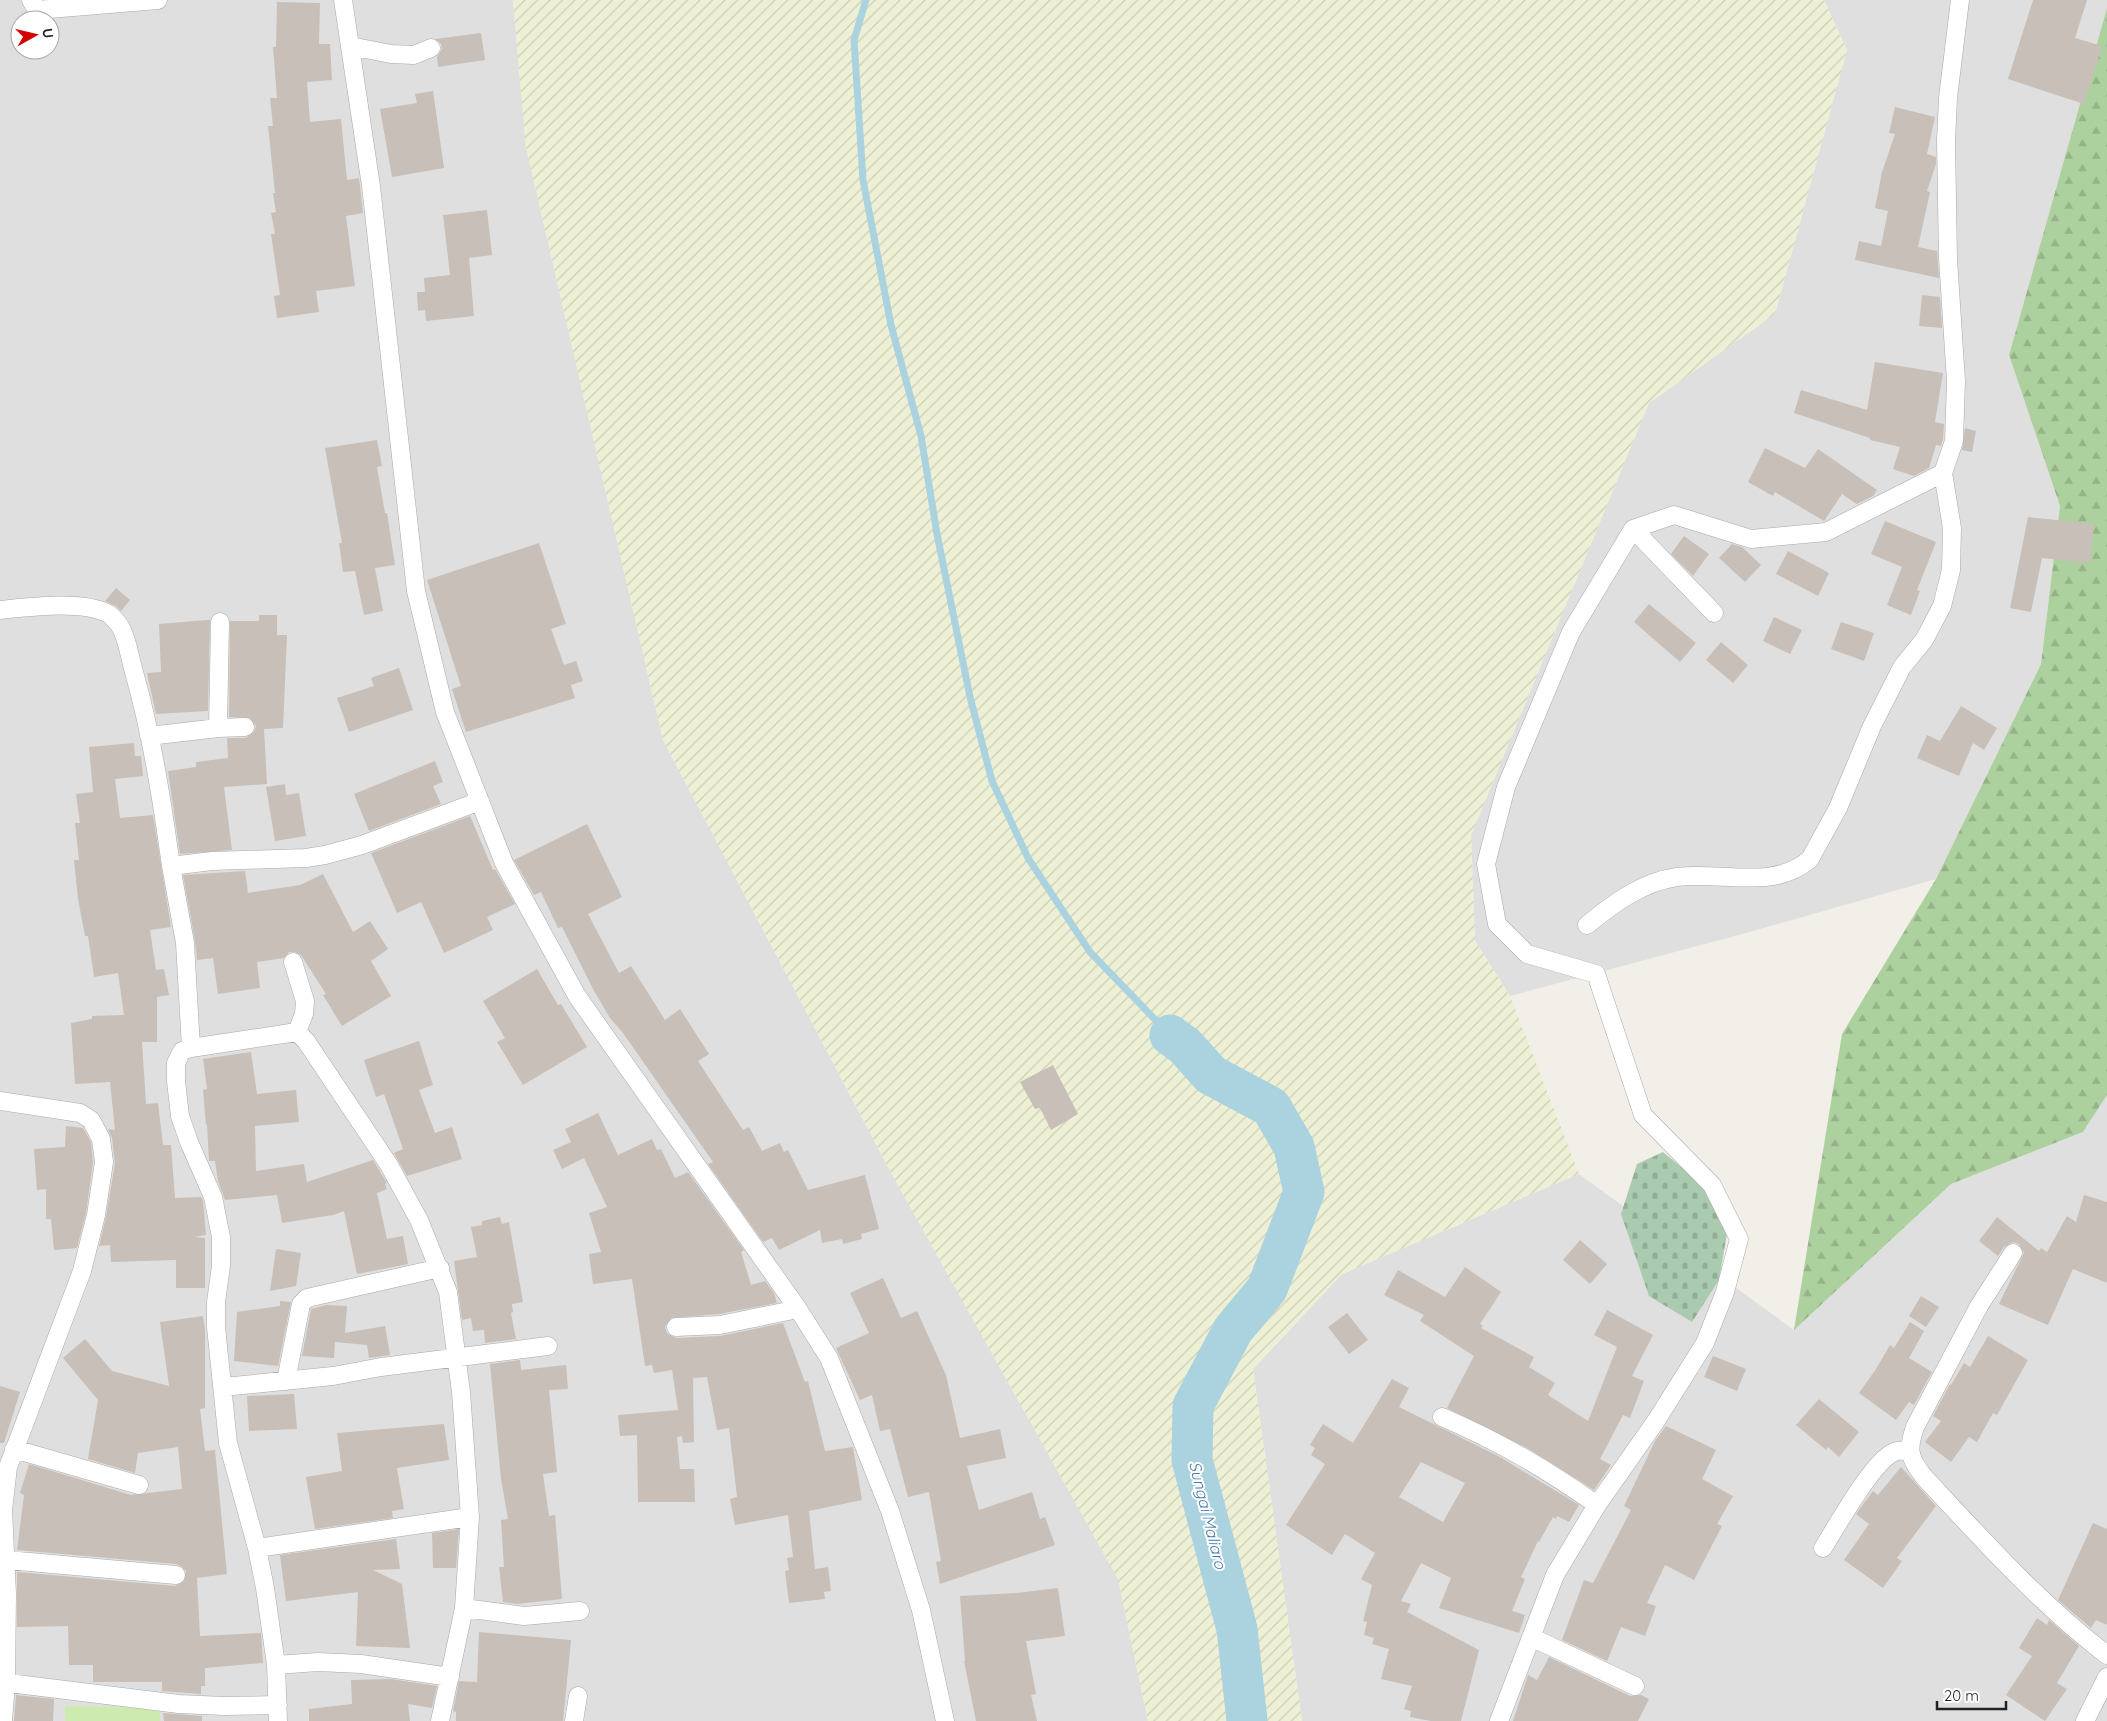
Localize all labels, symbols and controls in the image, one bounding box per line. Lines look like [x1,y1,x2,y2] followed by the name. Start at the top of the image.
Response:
[10,10,60,60] north arrow
[38,27,57,39] text: U
[1185,1459,1231,1572] water label: Sungai Maliaro
[1937,1678,2006,1710] scale bar
[1944,1686,1979,1705] text: 20 m

